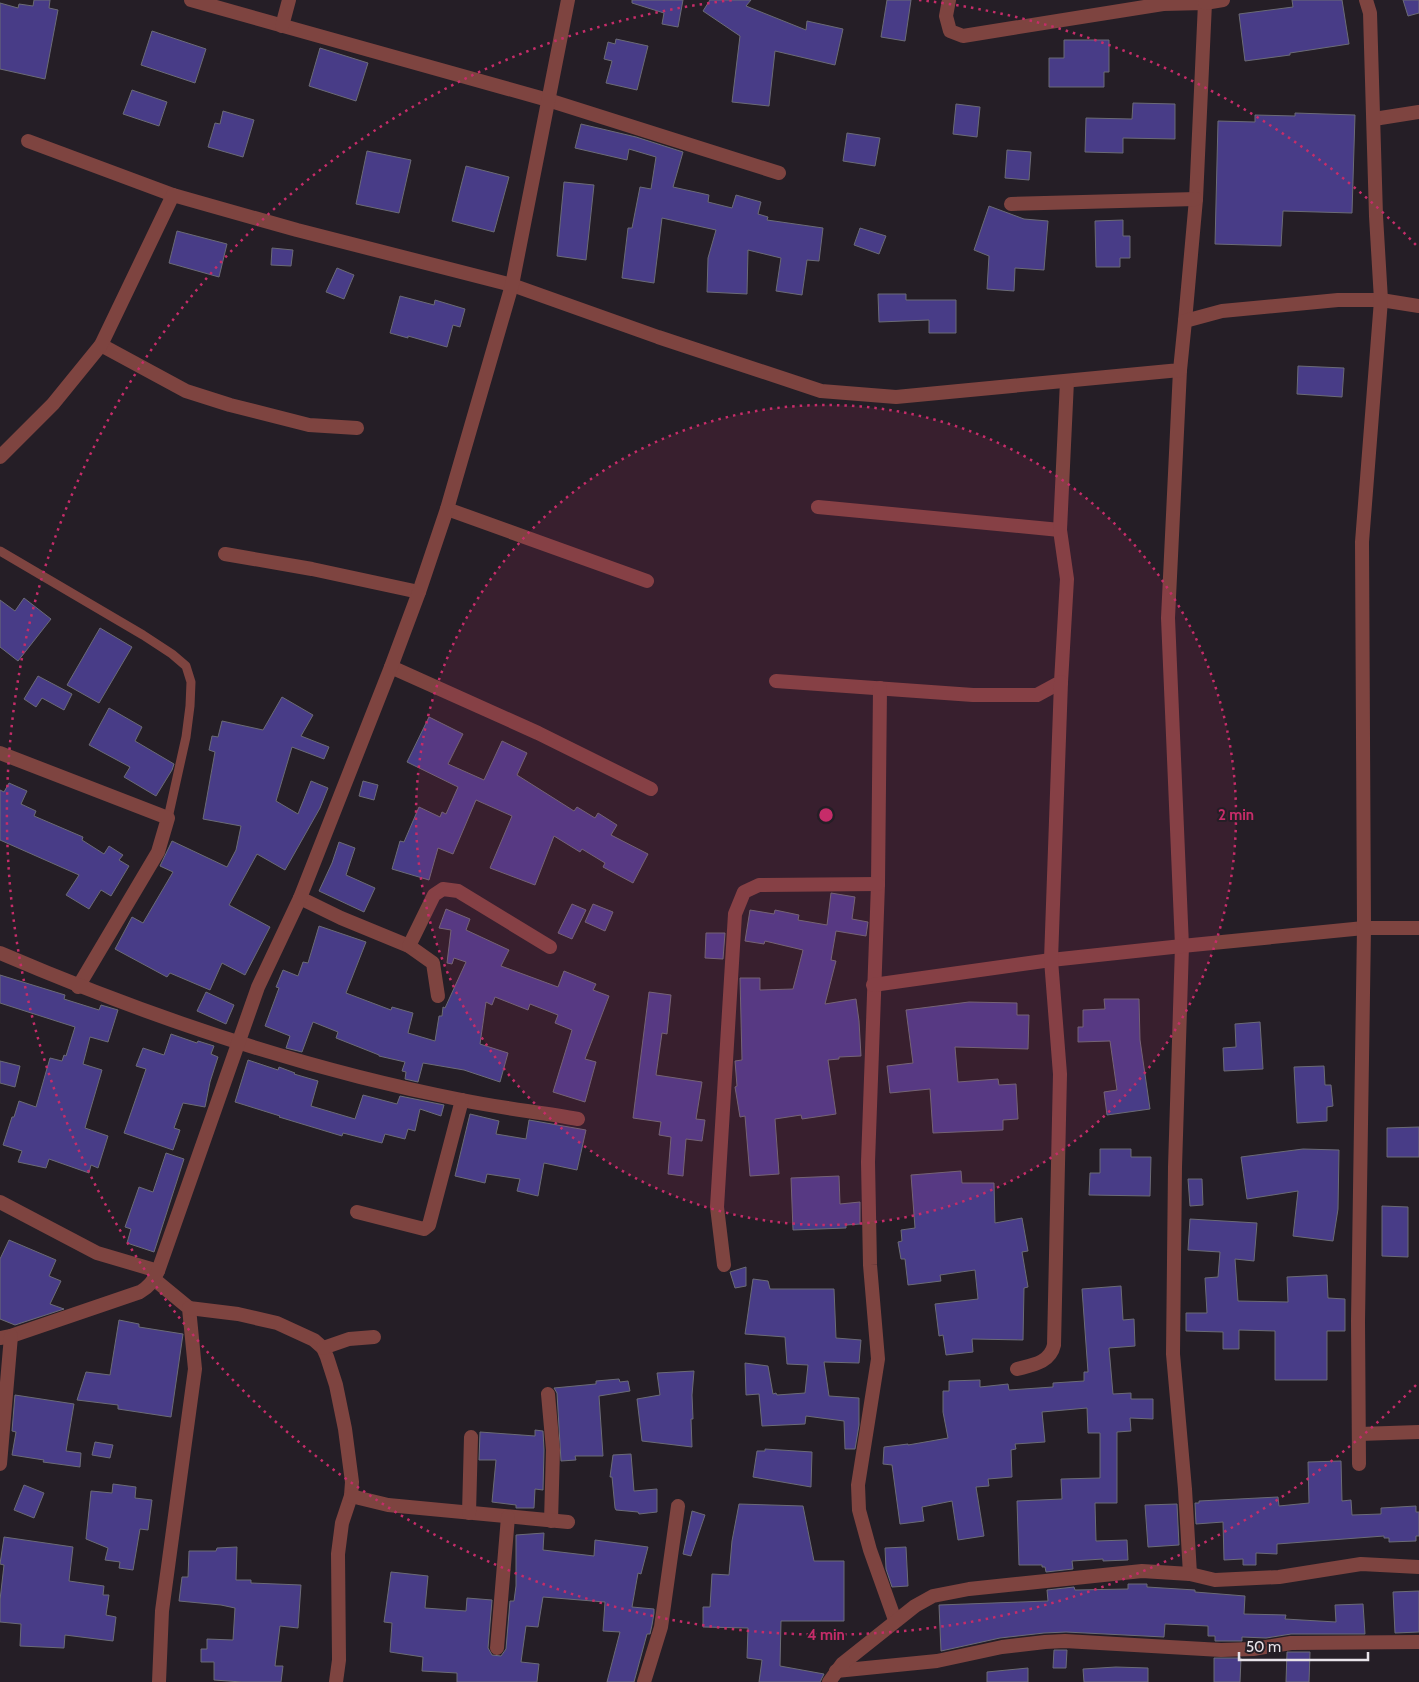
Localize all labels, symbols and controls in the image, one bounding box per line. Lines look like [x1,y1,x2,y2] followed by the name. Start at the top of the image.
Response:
[817,806,835,824] centre of rings
[1218,806,1254,824] text: 2 min
[807,1626,845,1644] text: 4 min
[1239,1630,1368,1662] scale bar
[1246,1638,1281,1656] text: 50 m

